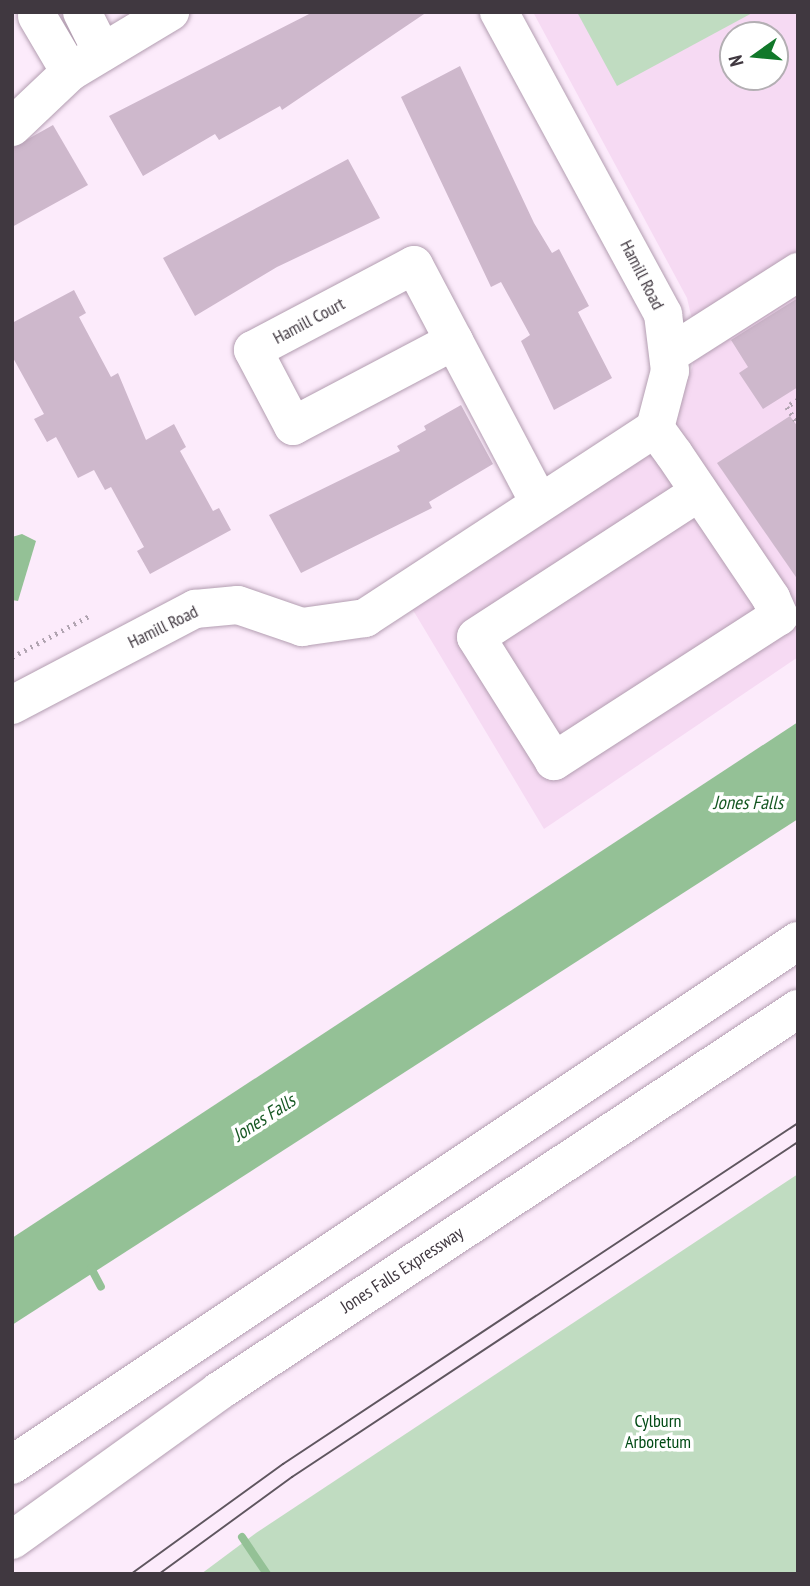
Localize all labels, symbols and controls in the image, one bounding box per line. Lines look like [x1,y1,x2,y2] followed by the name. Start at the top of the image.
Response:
[719,21,789,91] north arrow
[723,53,749,69] text: N
[615,237,669,313] street label: Hamill Road
[269,293,349,349] street label: Hamill Court
[124,601,202,653] street label: Hamill Road
[713,792,783,814] water label: Jones Falls
[228,1089,300,1147] water label: Jones Falls
[336,1222,468,1318] street label: Jones Falls Expressway
[625,1411,691,1454] park label: Cylburn Arboretum

